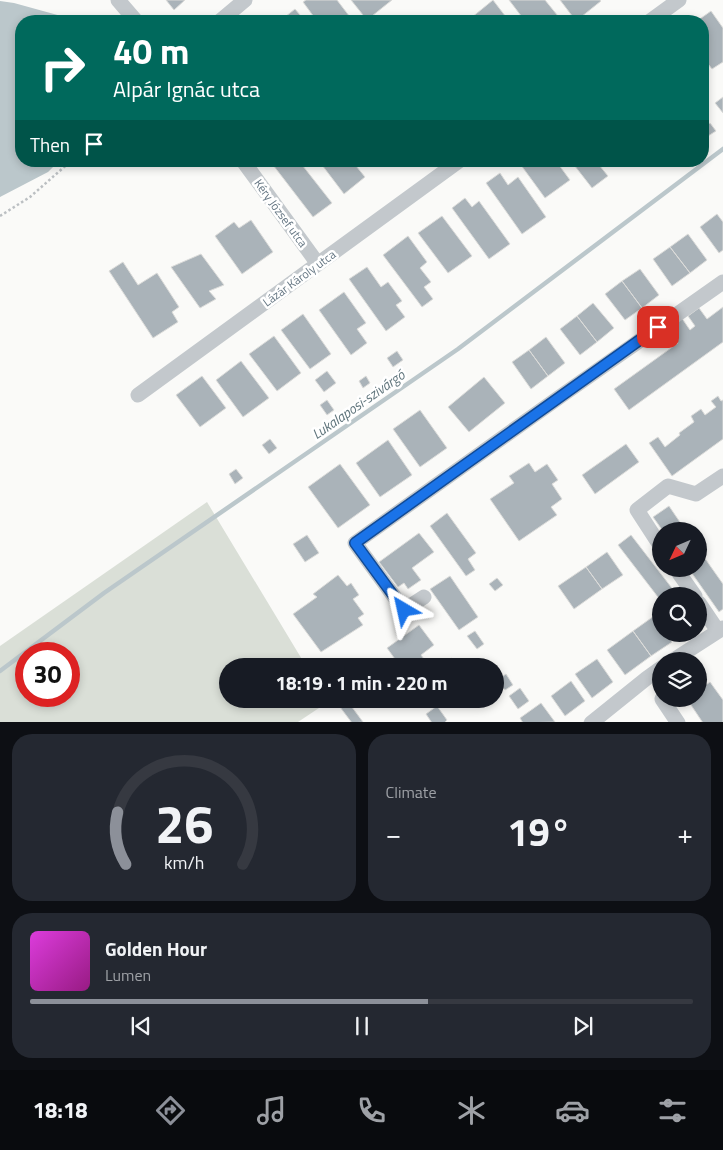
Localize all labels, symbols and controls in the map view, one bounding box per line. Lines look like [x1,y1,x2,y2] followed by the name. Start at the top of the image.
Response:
[113,24,189,78] text: 40 m
[30,35,95,100] icon: right
[113,72,260,106] text: Alpár Ignác utca
[30,130,70,159] text: Then
[80,130,108,158] icon: arrive
[250,175,312,251] street label: Kéry József utca
[259,245,339,311] street label: Lázár Károly utca
[637,306,679,348] pin
[644,313,672,341] icon: arrive
[307,363,410,444] water label: Lukalaposi-szivárgó
[652,522,708,578] north arrow
[652,522,707,707] map controls
[377,583,429,635] position arrow
[652,587,707,642] button: search
[15,642,80,707] speed limit sign: 30
[652,652,707,707] button: layers
[275,668,448,697] text: 18:19 · 1 min · 220 m
[386,780,437,804] text: Climate
[155,784,213,863] text: 26
[507,803,571,861] text: 19°
[386,812,401,855] text: −
[677,812,693,855] text: +
[164,849,204,876] text: km/h
[105,934,207,963] text: Golden Hour
[105,963,151,987] text: Lumen
[127,1012,155,1040] icon: previous
[348,1012,376,1040] icon: pause
[569,1012,597,1040] icon: next
[33,1093,88,1127] text: 18:18
[153,1093,188,1128] icon: directions
[254,1093,289,1128] icon: music
[354,1093,389,1128] icon: phone
[454,1093,489,1128] icon: climate
[555,1093,590,1128] icon: car
[655,1093,690,1128] icon: filters

